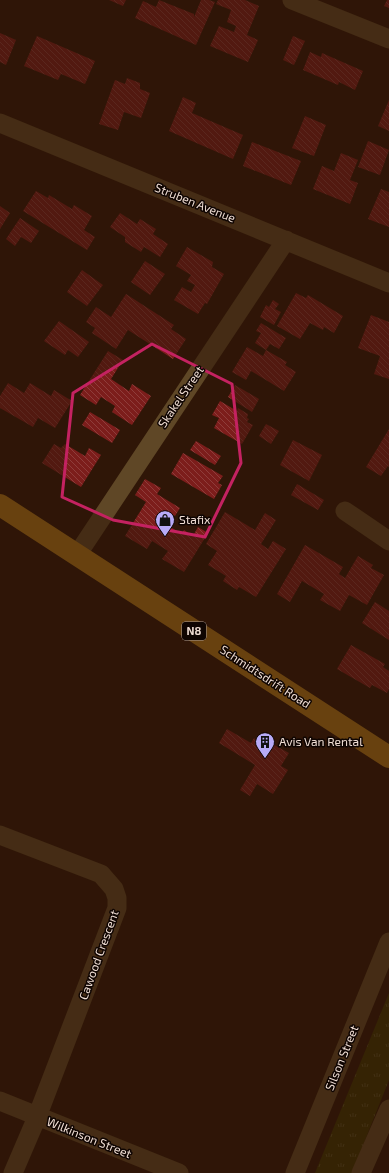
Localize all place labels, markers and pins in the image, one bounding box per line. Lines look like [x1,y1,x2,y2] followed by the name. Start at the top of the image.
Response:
[154,509,176,537] shop icon: Stafix
[179,512,211,526] place label: Stafix
[254,731,276,759] building icon: Avis Van Rental
[279,734,363,748] place label: Avis Van Rental

